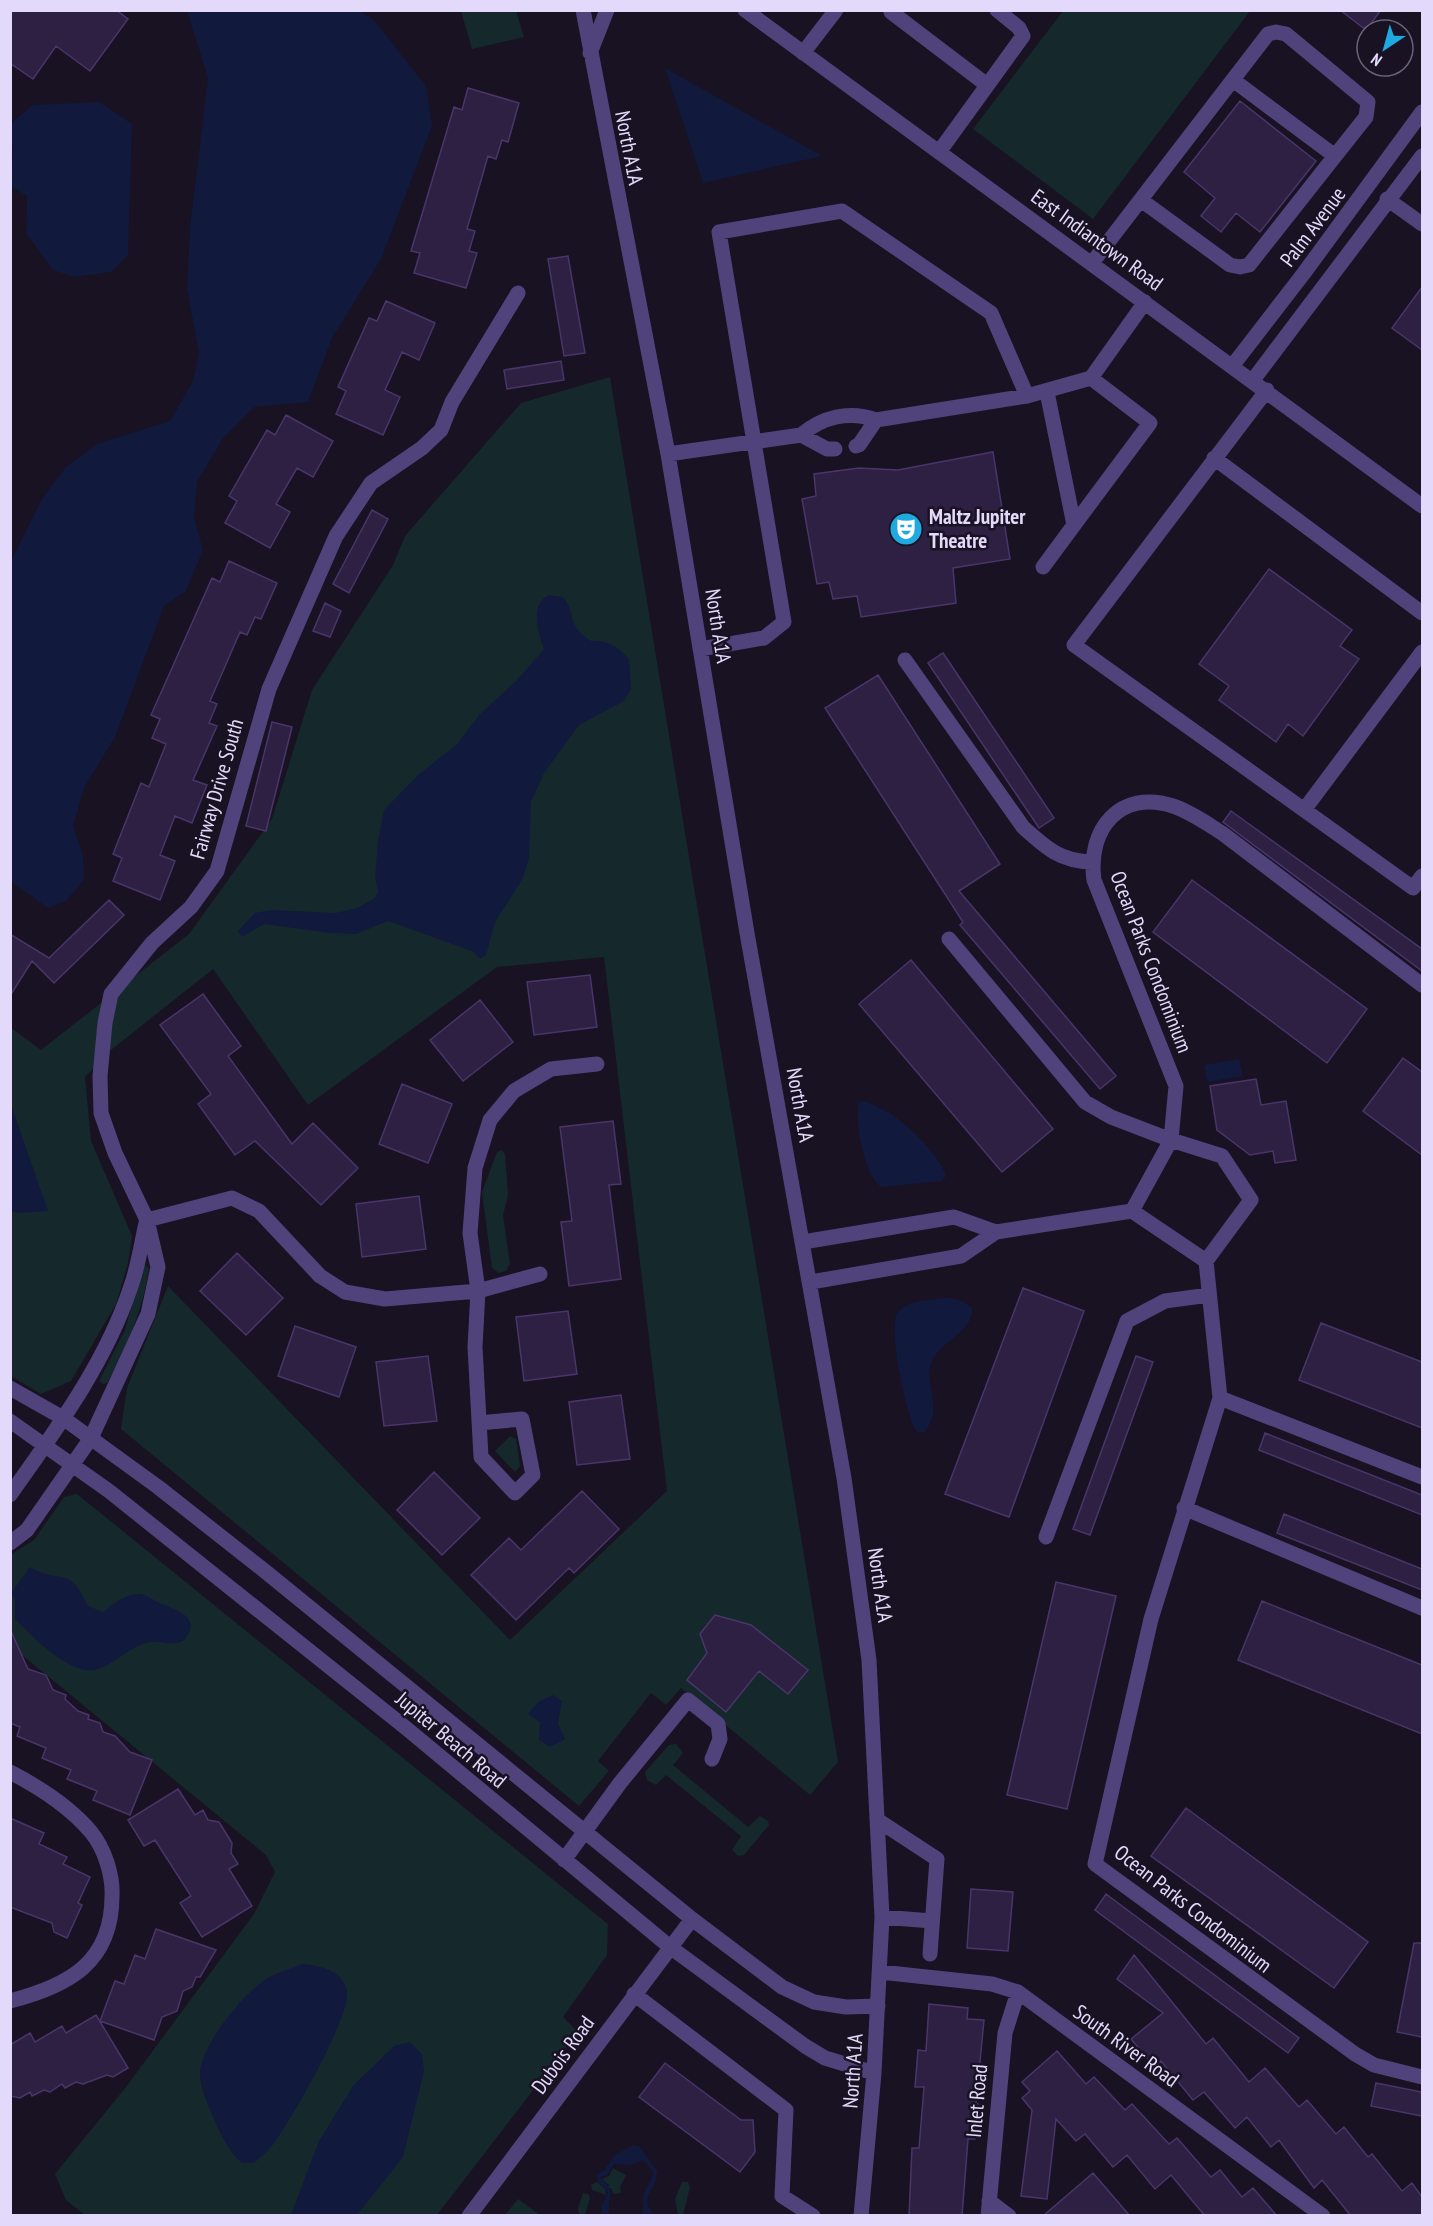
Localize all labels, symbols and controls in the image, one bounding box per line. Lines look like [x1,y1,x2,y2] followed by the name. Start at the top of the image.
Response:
[1355,18,1415,78] north arrow
[1367,50,1386,71] text: N
[609,109,650,187] street label: North A1A
[1274,181,1351,272] street label: Palm Avenue
[1026,183,1169,297] street label: East Indiantown Road
[929,503,1026,554] place label: Maltz Jupiter Theatre
[888,511,924,547] theatre icon: Maltz Jupiter Theatre
[699,587,738,665] street label: North A1A
[184,716,249,862] street label: Fairway Drive South
[1104,867,1199,1056] street label: Ocean Parks Condominium
[781,1066,820,1144] street label: North A1A
[862,1546,899,1624] street label: North A1A
[390,1685,512,1794] street label: Jupiter Beach Road
[1109,1839,1277,1978] street label: Ocean Parks Condominium
[1068,1998,1184,2093] street label: South River Road
[525,2010,600,2099] street label: Dubois Road
[836,2033,869,2109] street label: North A1A
[960,2063,993,2139] street label: Inlet Road

